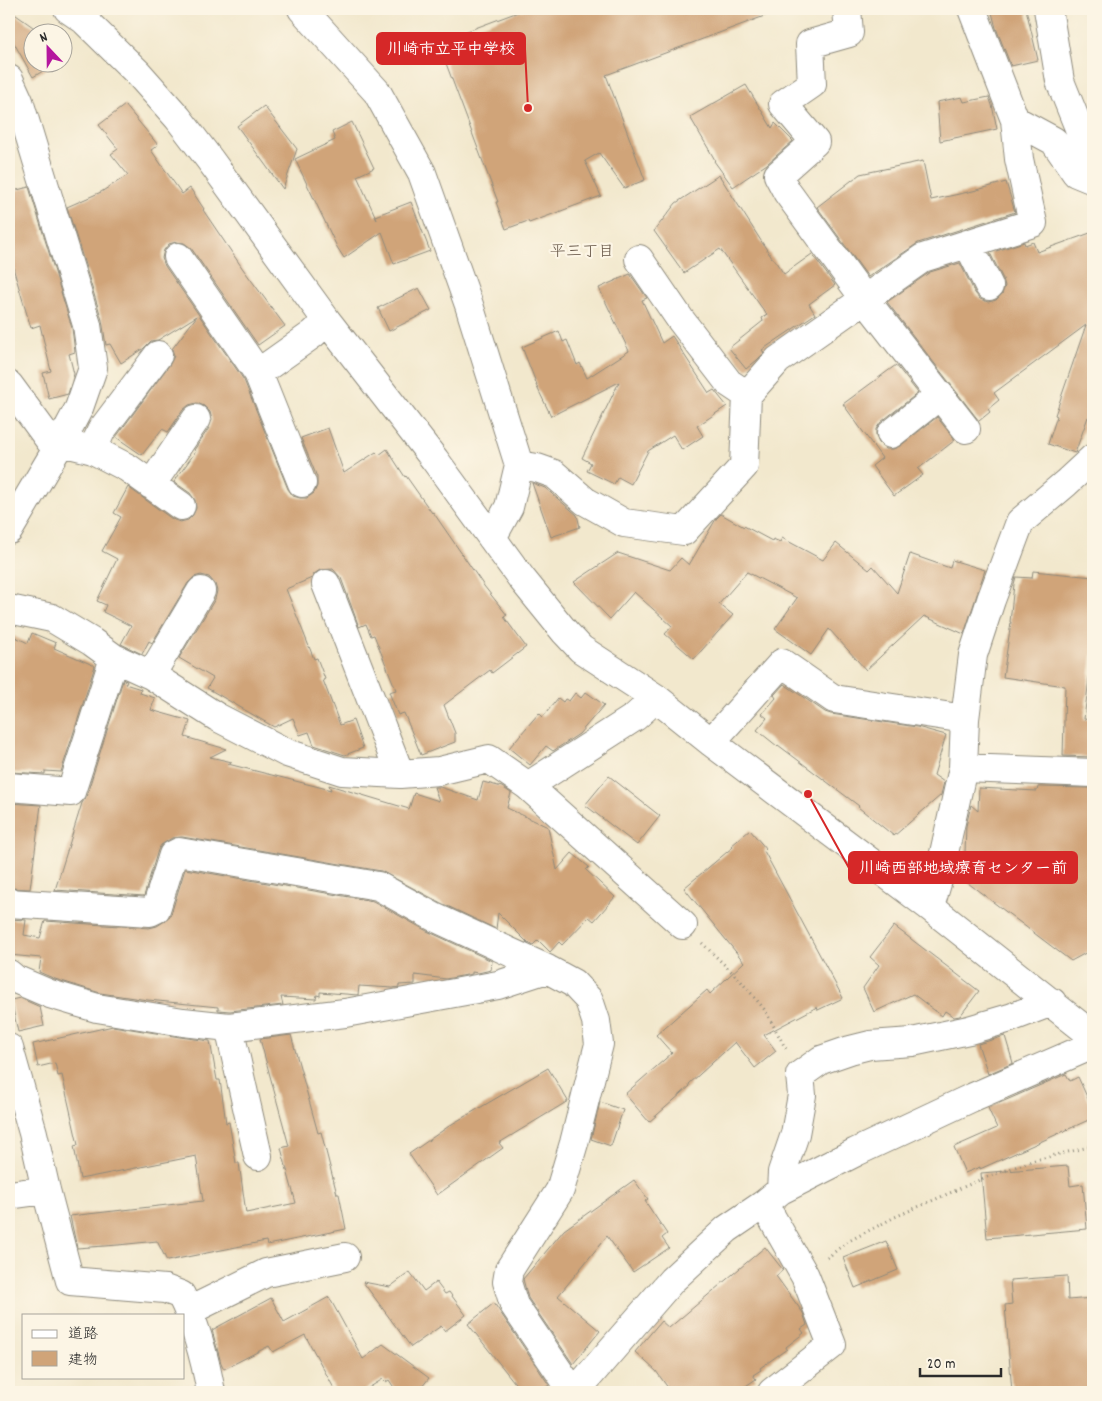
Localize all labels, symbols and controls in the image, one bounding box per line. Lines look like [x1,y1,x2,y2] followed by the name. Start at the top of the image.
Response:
[22,22,72,72] north arrow
[37,27,51,48] text: N
[377,33,525,64] callout: 川崎市立平中学校
[387,39,515,62] text: 川崎市立平中学校
[550,241,614,264] district label: 平三丁目
[849,852,1077,883] callout: 川崎西部地域療育センター前
[859,858,1067,881] text: 川崎西部地域療育センター前
[22,1314,185,1378] legend
[68,1324,98,1346] text: 道路
[920,1346,1001,1378] scale bar
[68,1350,98,1372] text: 建物
[927,1354,955,1376] text: 20 m

